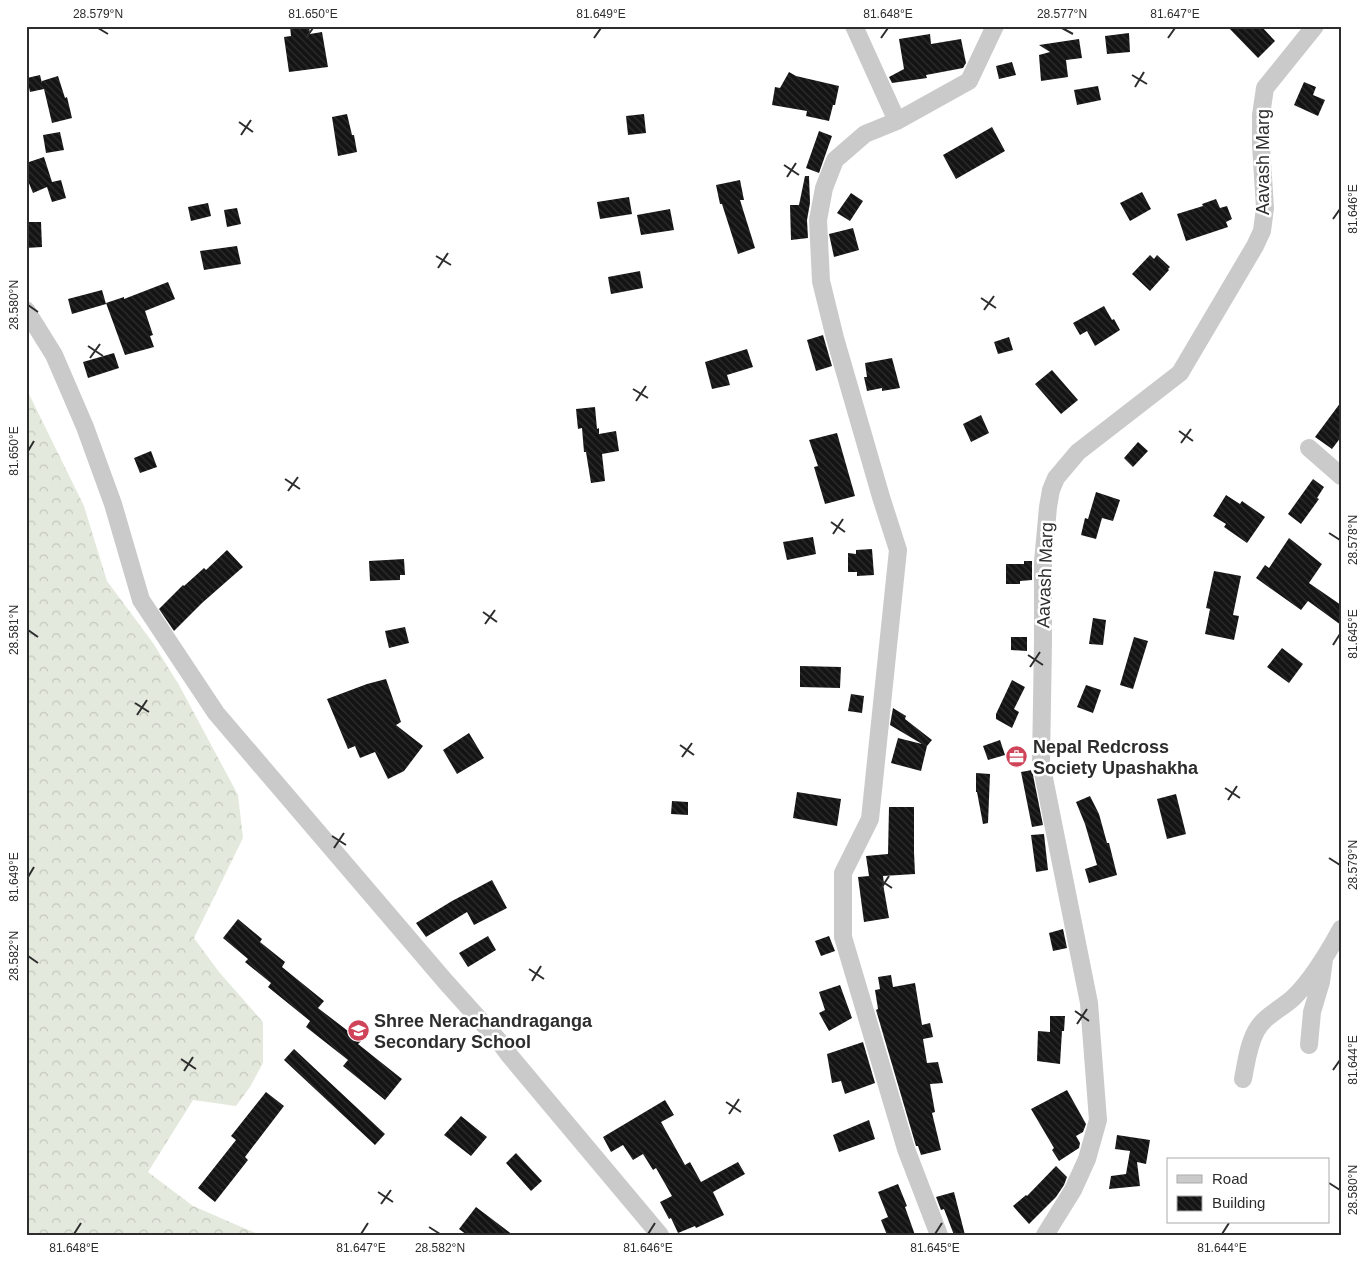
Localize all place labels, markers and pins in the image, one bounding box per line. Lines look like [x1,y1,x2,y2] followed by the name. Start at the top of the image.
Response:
[1033,737,1199,778] place label: Nepal Redcross Society Upashakha
[1005,745,1029,769] office icon: Nepal Redcross Society Upashakha
[374,1011,593,1052] place label: Shree Nerachandraganga Secondary School
[346,1019,370,1043] school or university icon: Shree Nerachandraganga Secondary School

